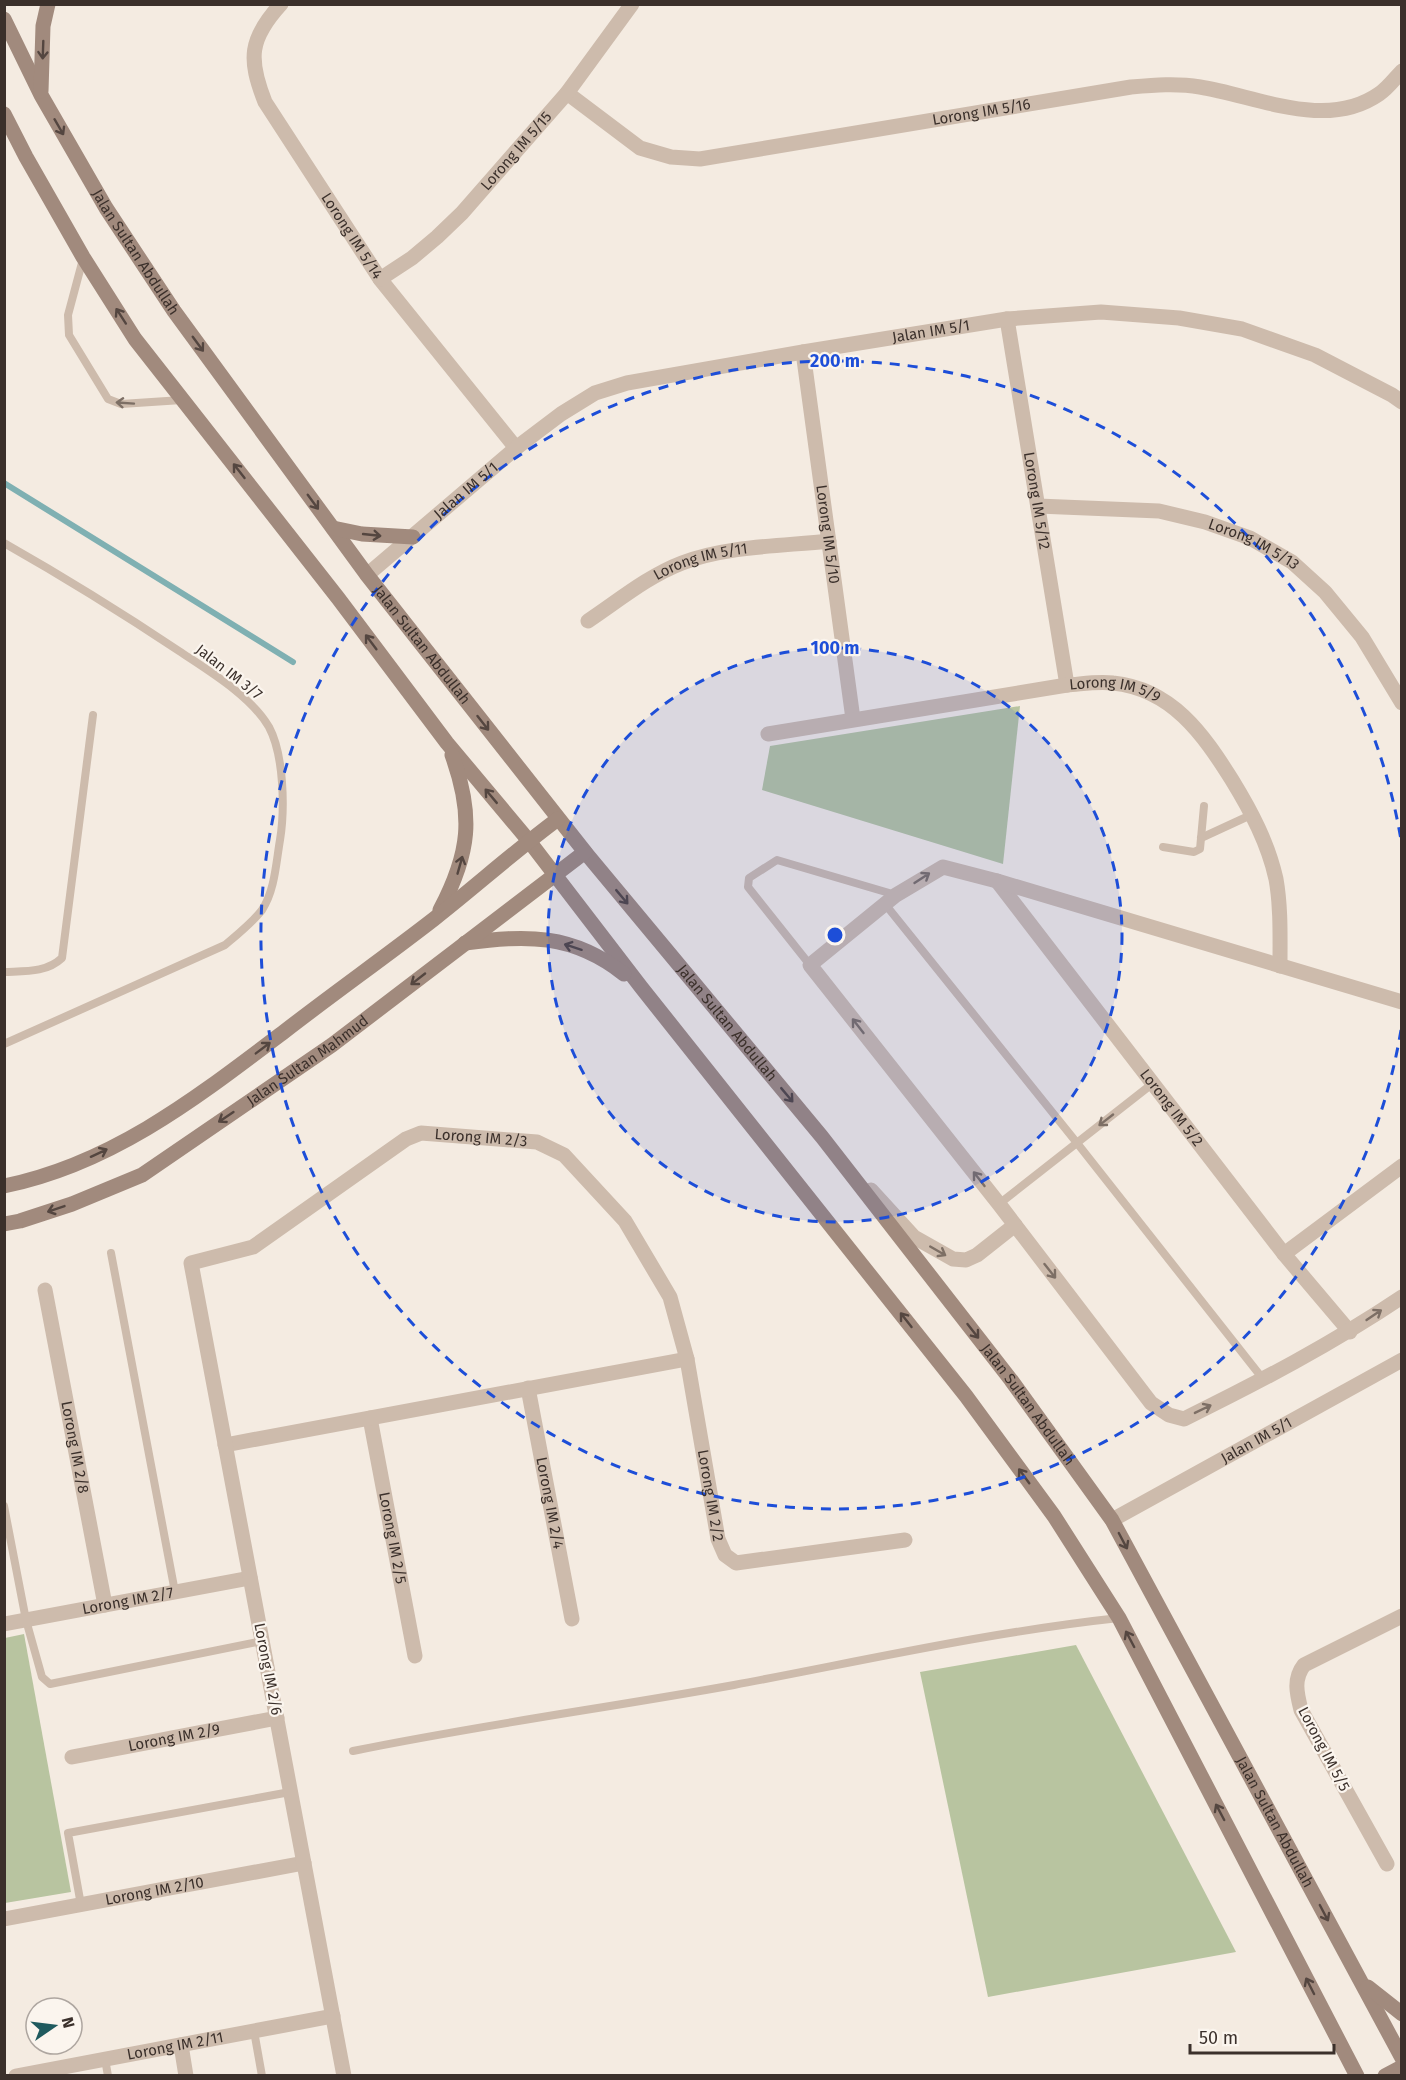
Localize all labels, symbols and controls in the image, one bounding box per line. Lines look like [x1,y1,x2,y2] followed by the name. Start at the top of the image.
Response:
[37,39,48,59] one-way arrow
[931,95,1032,129] street label: Lorong IM 5/16
[477,108,556,194] street label: Lorong IM 5/15
[54,118,66,135] one-way arrow
[88,186,183,318] street label: Jalan Sultan Abdullah
[317,189,387,282] street label: Lorong IM 5/14
[115,308,127,325] one-way arrow
[891,316,971,346] street label: Jalan IM 5/1
[192,336,204,352] one-way arrow
[810,350,860,372] text: 200 m
[116,397,136,408] one-way arrow
[1020,450,1054,551] street label: Lorong IM 5/12
[430,458,502,523] street label: Jalan IM 5/1
[233,464,245,480] one-way arrow
[812,484,843,585] street label: Lorong IM 5/10
[307,493,320,509] one-way arrow
[1206,515,1303,573] street label: Lorong IM 5/13
[362,530,382,541] one-way arrow
[650,539,748,584] street label: Lorong IM 5/11
[369,582,474,708] street label: Jalan Sultan Abdullah
[365,634,378,650] one-way arrow
[811,637,859,659] text: 100 m
[192,640,266,704] street label: Jalan IM 3/7
[1069,673,1164,706] street label: Lorong IM 5/9
[477,715,490,731] one-way arrow
[485,788,498,804] one-way arrow
[454,856,466,875] one-way arrow
[914,872,930,884] one-way arrow
[615,889,629,904] one-way arrow
[825,925,845,945] centre of rings
[564,941,583,952] one-way arrow
[673,961,781,1085] street label: Jalan Sultan Abdullah
[411,972,427,985] one-way arrow
[243,1012,372,1110] street label: Jalan Sultan Mahmud
[851,1018,864,1034] one-way arrow
[254,1041,270,1054] one-way arrow
[1136,1066,1207,1150] street label: Lorong IM 5/2
[781,1087,794,1103] one-way arrow
[219,1111,235,1123] one-way arrow
[1098,1113,1114,1126] one-way arrow
[434,1125,528,1150] street label: Lorong IM 2/3
[90,1147,108,1159] one-way arrow
[972,1171,985,1187] one-way arrow
[47,1204,66,1215] one-way arrow
[929,1245,946,1257] one-way arrow
[1044,1263,1057,1279] one-way arrow
[1365,1309,1381,1321] one-way arrow
[900,1313,913,1329] one-way arrow
[966,1323,979,1339] one-way arrow
[977,1340,1078,1469] street label: Jalan Sultan Abdullah
[57,1399,93,1495] street label: Lorong IM 2/8
[1194,1403,1212,1415] one-way arrow
[1218,1413,1295,1467] street label: Jalan IM 5/1
[694,1448,727,1543] street label: Lorong IM 2/2
[532,1455,567,1550] street label: Lorong IM 2/4
[1018,1468,1030,1484] one-way arrow
[375,1490,410,1585] street label: Lorong IM 2/5
[1118,1531,1129,1549] one-way arrow
[81,1583,175,1618] street label: Lorong IM 2/7
[250,1621,286,1717] street label: Lorong IM 2/6
[1124,1631,1135,1649] one-way arrow
[1294,1704,1354,1794] street label: Lorong IM 5/5
[127,1720,222,1755] street label: Lorong IM 2/9
[1232,1753,1317,1891] street label: Jalan Sultan Abdullah
[1214,1804,1226,1821] one-way arrow
[104,1873,205,1909] street label: Lorong IM 2/10
[1319,1903,1330,1921] one-way arrow
[1304,1978,1316,1996] one-way arrow
[24,1996,84,2056] north arrow
[58,2015,79,2030] text: N
[1190,2017,1334,2055] scale bar
[1199,2027,1238,2049] text: 50 m
[125,2028,225,2064] street label: Lorong IM 2/11

